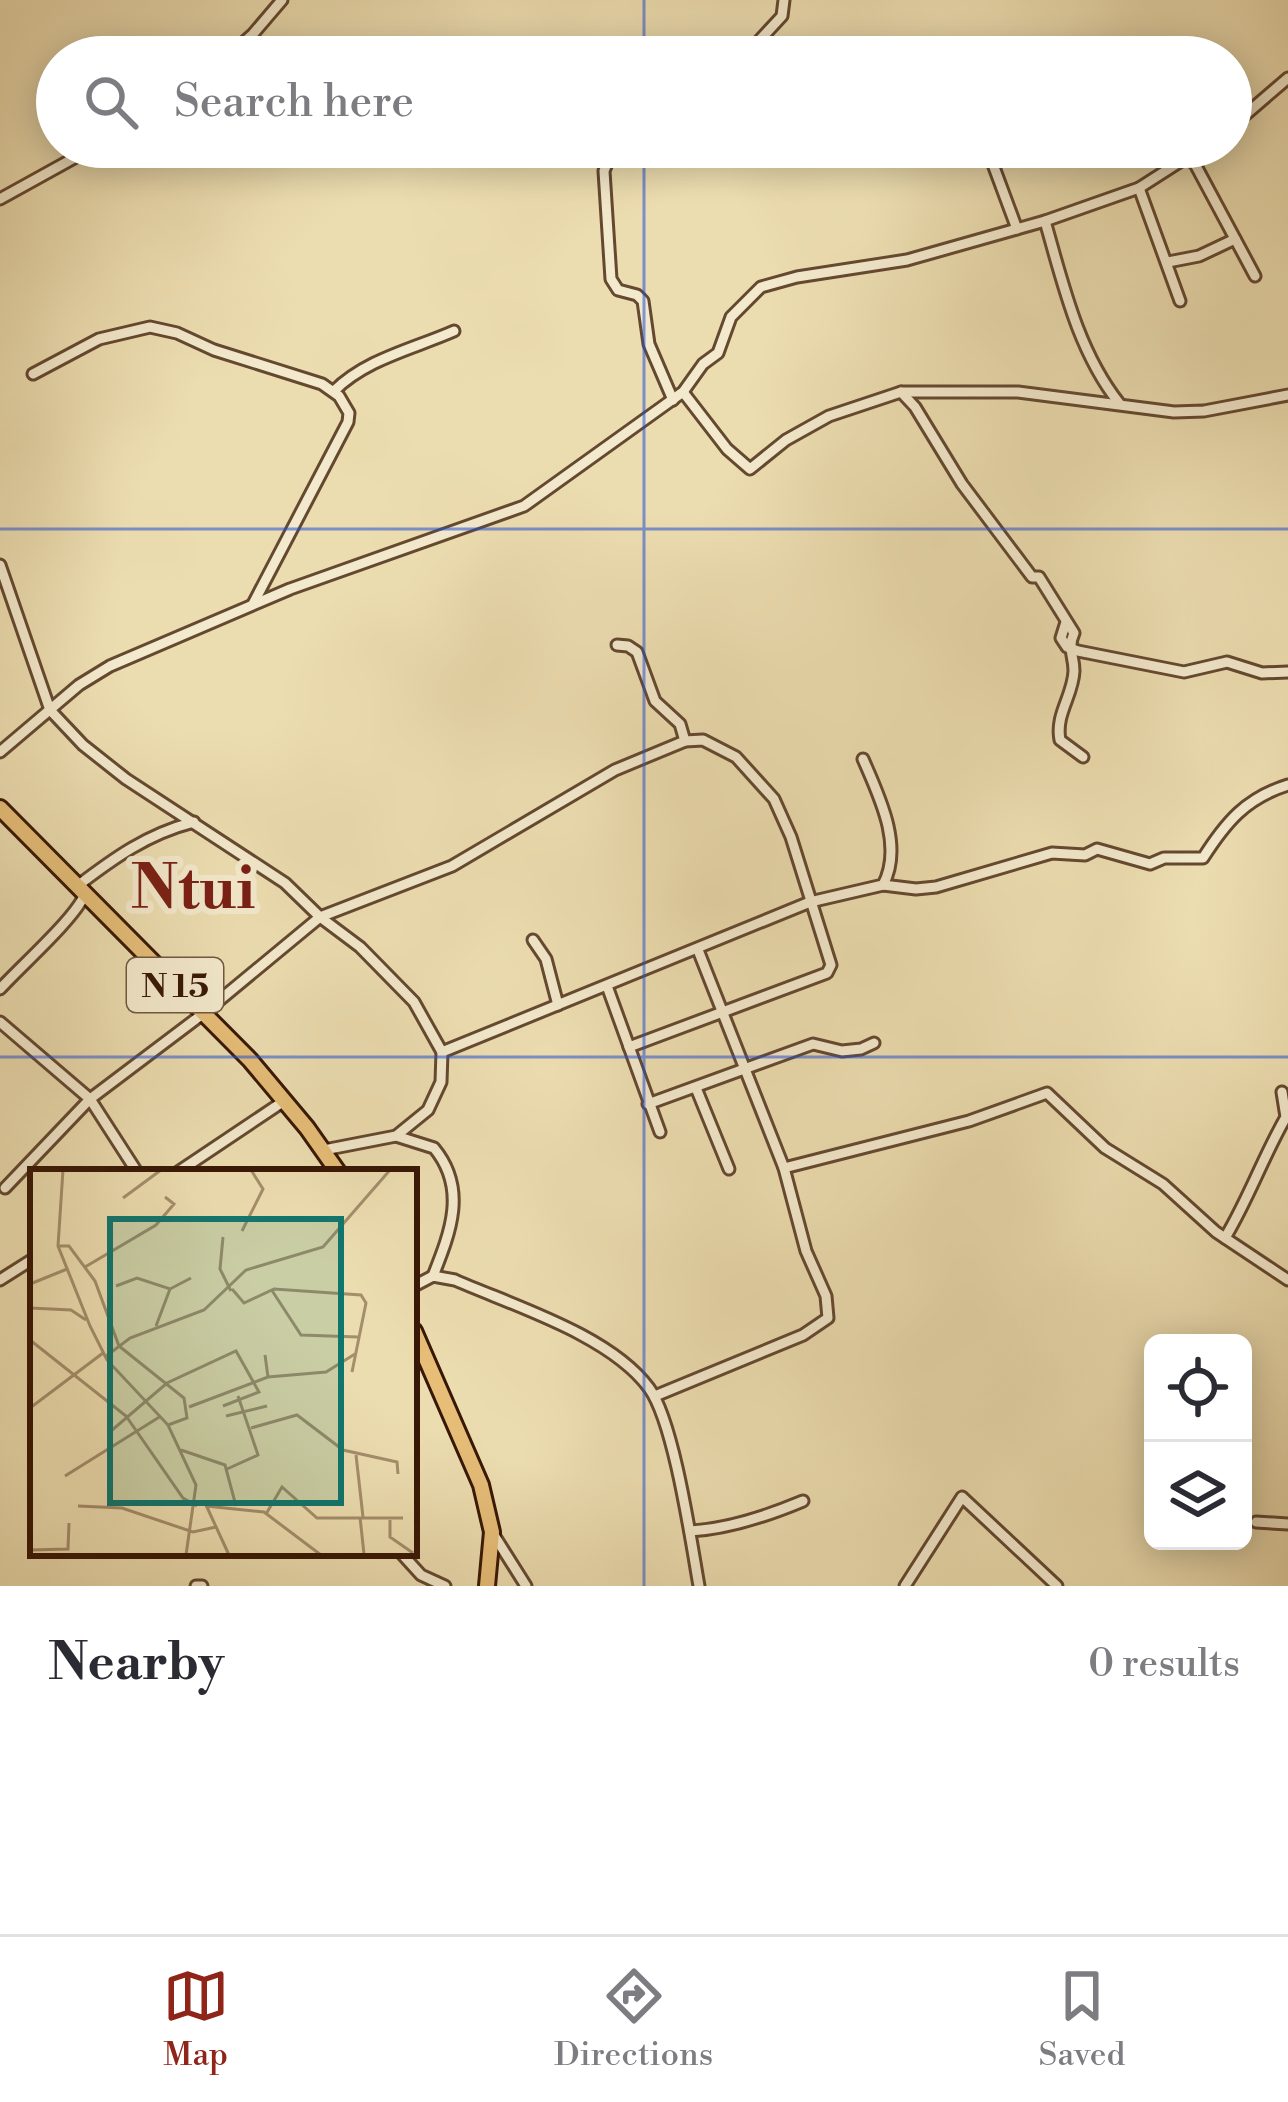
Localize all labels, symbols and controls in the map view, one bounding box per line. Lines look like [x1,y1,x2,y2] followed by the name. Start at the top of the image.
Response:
[36,36,1252,168] search box
[78,69,144,135] icon: search
[174,74,414,131] text: Search here
[131,853,255,928] district label: Ntui
[127,958,223,1012] road number: N 15
[30,1169,417,1556] inset map
[1144,1334,1252,1550] map controls
[1144,1334,1252,1442] button: locate
[1144,1442,1252,1550] button: layers
[48,1632,224,1696] text: Nearby
[1088,1640,1240,1689] text: 0 results
[163,1963,229,2076] tab: Map
[554,1963,713,2076] tab: Directions
[1039,1963,1125,2076] tab: Saved

